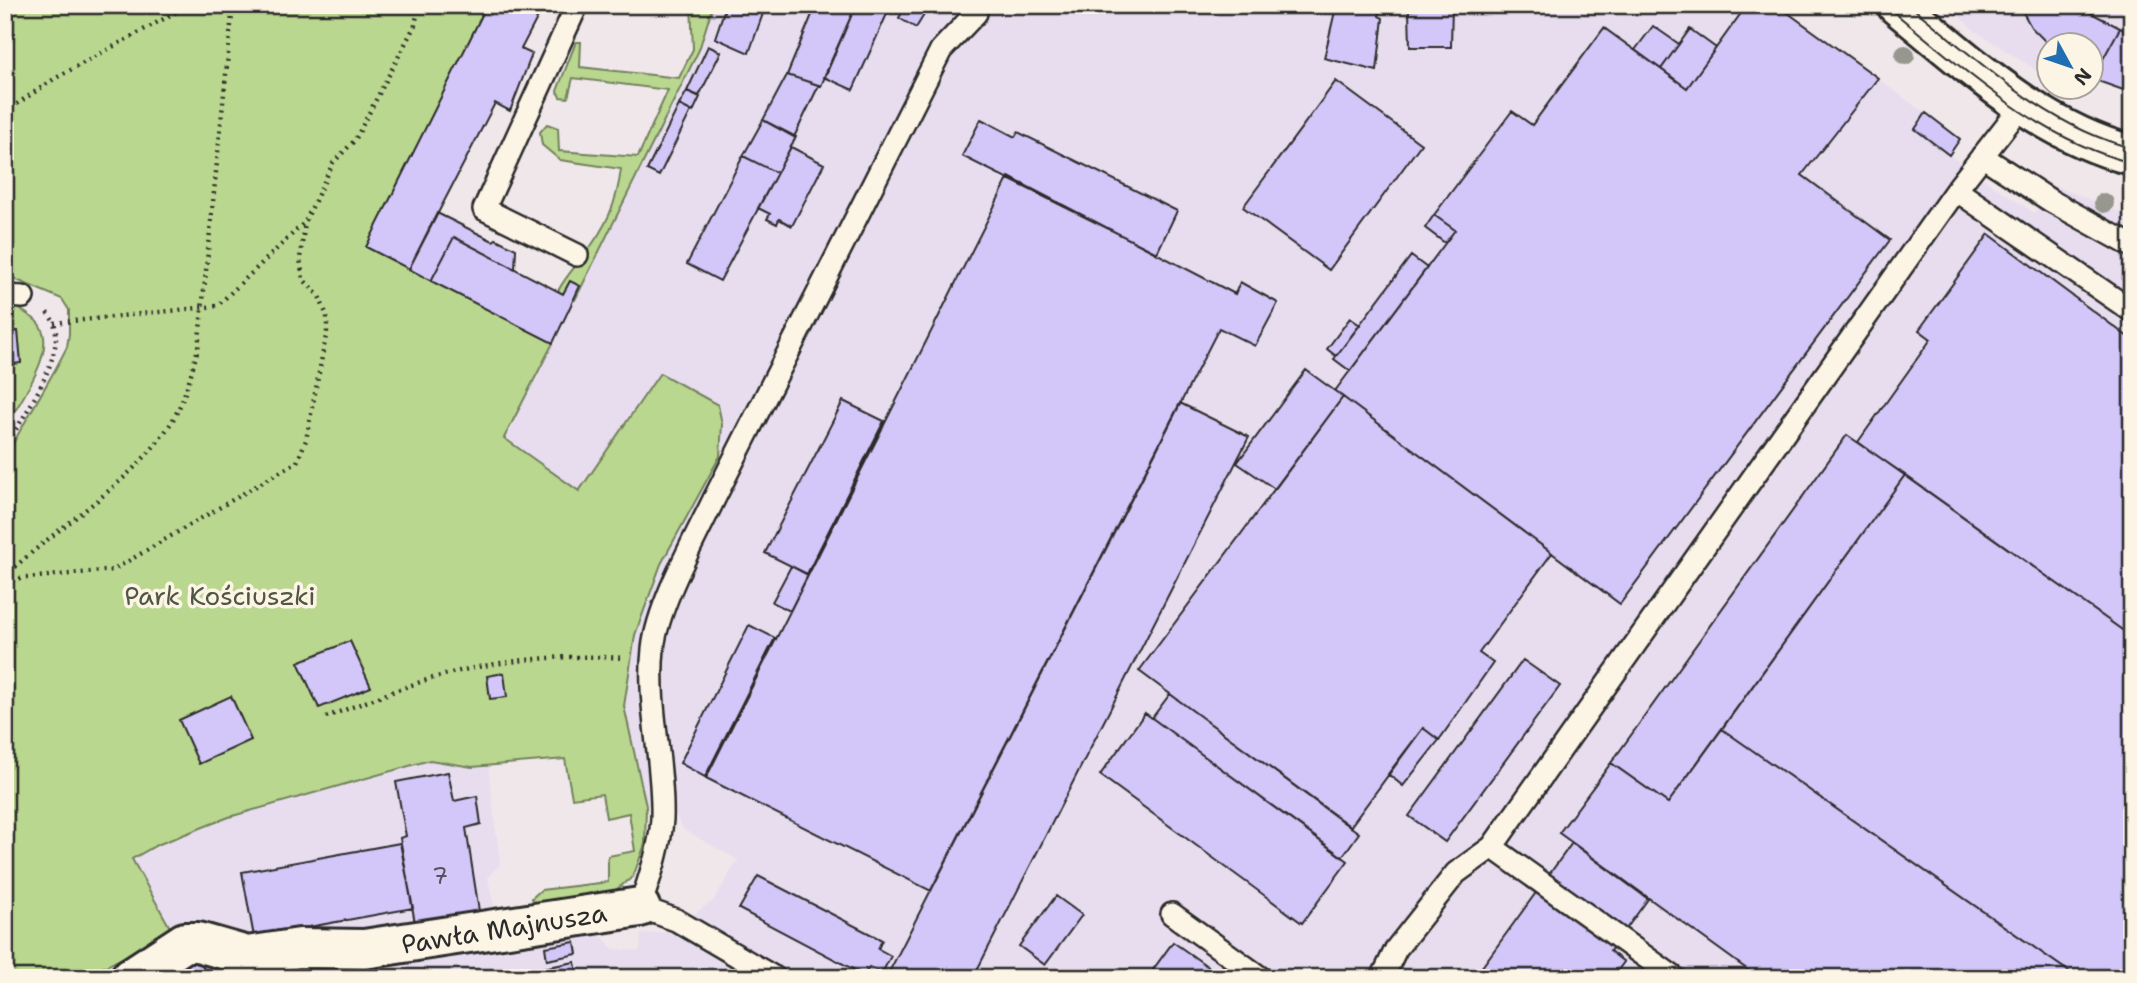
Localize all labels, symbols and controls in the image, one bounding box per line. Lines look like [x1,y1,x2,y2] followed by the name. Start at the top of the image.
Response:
[2036,32,2106,102] north arrow
[2068,63,2097,90] text: N
[124,578,316,613] park label: Park Kościuszki
[432,861,448,891] house number: 7
[399,894,609,962] street label: Pawła Majnusza

